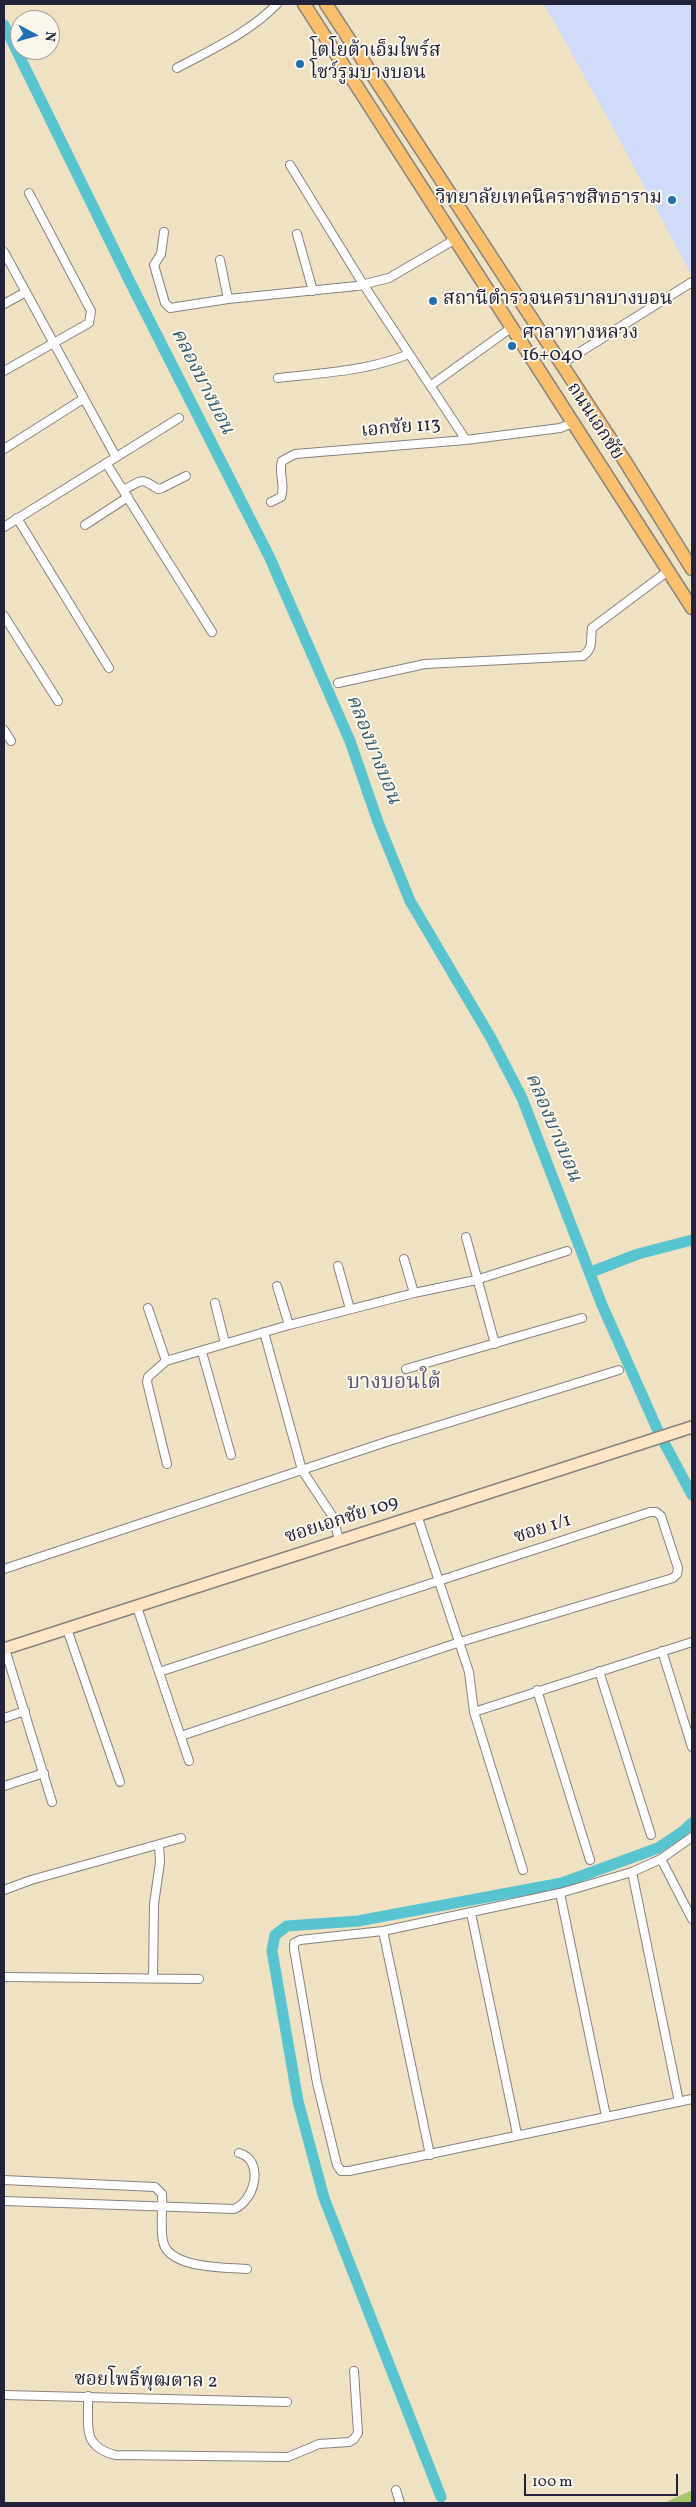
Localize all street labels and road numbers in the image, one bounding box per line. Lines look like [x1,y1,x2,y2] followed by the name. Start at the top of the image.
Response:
[560,379,628,465] street label: ถนนเอกชัย
[360,414,442,444] street label: เอกชัย 113
[282,1492,402,1550] street label: ซอยเอกชัย 109
[511,1510,575,1550] street label: ซอย 1/1
[74,2369,218,2395] street label: ซอยโพธิ์พุฒตาล 2

